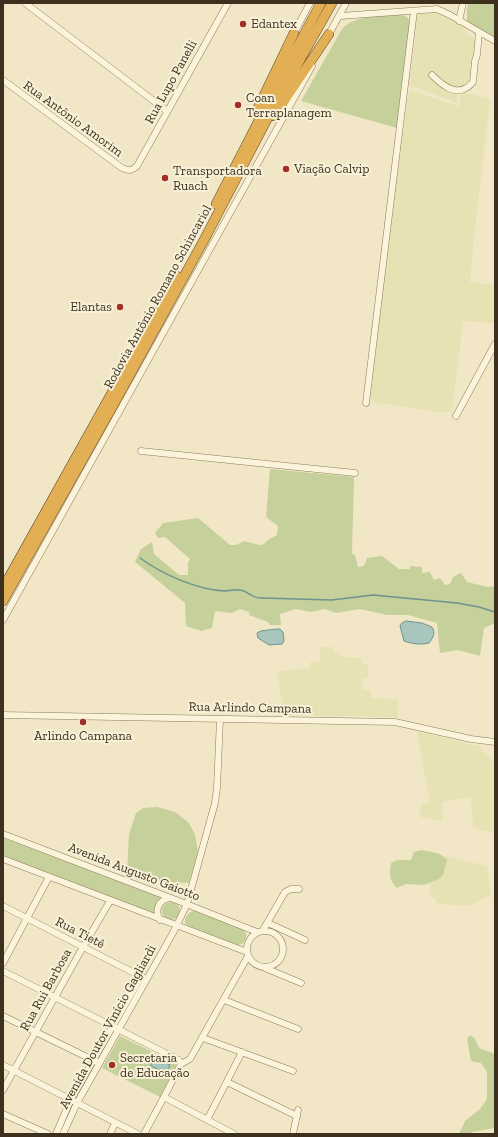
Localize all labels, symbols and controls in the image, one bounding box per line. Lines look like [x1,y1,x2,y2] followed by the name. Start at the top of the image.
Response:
[251,16,297,32] place label: Edantex
[238,19,248,29] marker: Edantex
[142,37,200,127] street label: Rua Lupo Panelli
[20,78,126,160] street label: Rua Antônio Amorim
[246,90,332,121] place label: Coan Terraplanagem
[233,100,243,110] marker: Coan Terraplanagem
[294,161,369,177] place label: Viação Calvip
[173,163,262,194] place label: Transportadora Ruach
[281,164,291,174] marker: Viação Calvip
[160,173,170,183] marker: Transportadora Ruach
[101,202,215,392] street label: Rodovia Antônio Romano Schincariol
[70,299,112,315] place label: Elantas
[115,302,125,312] marker: Elantas
[189,699,311,717] street label: Rua Arlindo Campana
[78,717,88,727] marker: Arlindo Campana
[34,728,132,744] place label: Arlindo Campana
[66,840,202,904] street label: Avenida Augusto Gaiotto
[53,914,107,952] street label: Rua Tietê
[56,942,160,1112] street label: Avenida Doutor Vinício Gagliardi
[17,946,75,1034] street label: Rua Rui Barbosa
[120,1050,190,1081] place label: Secretaria de Educação
[107,1060,117,1070] marker: Secretaria de Educação

